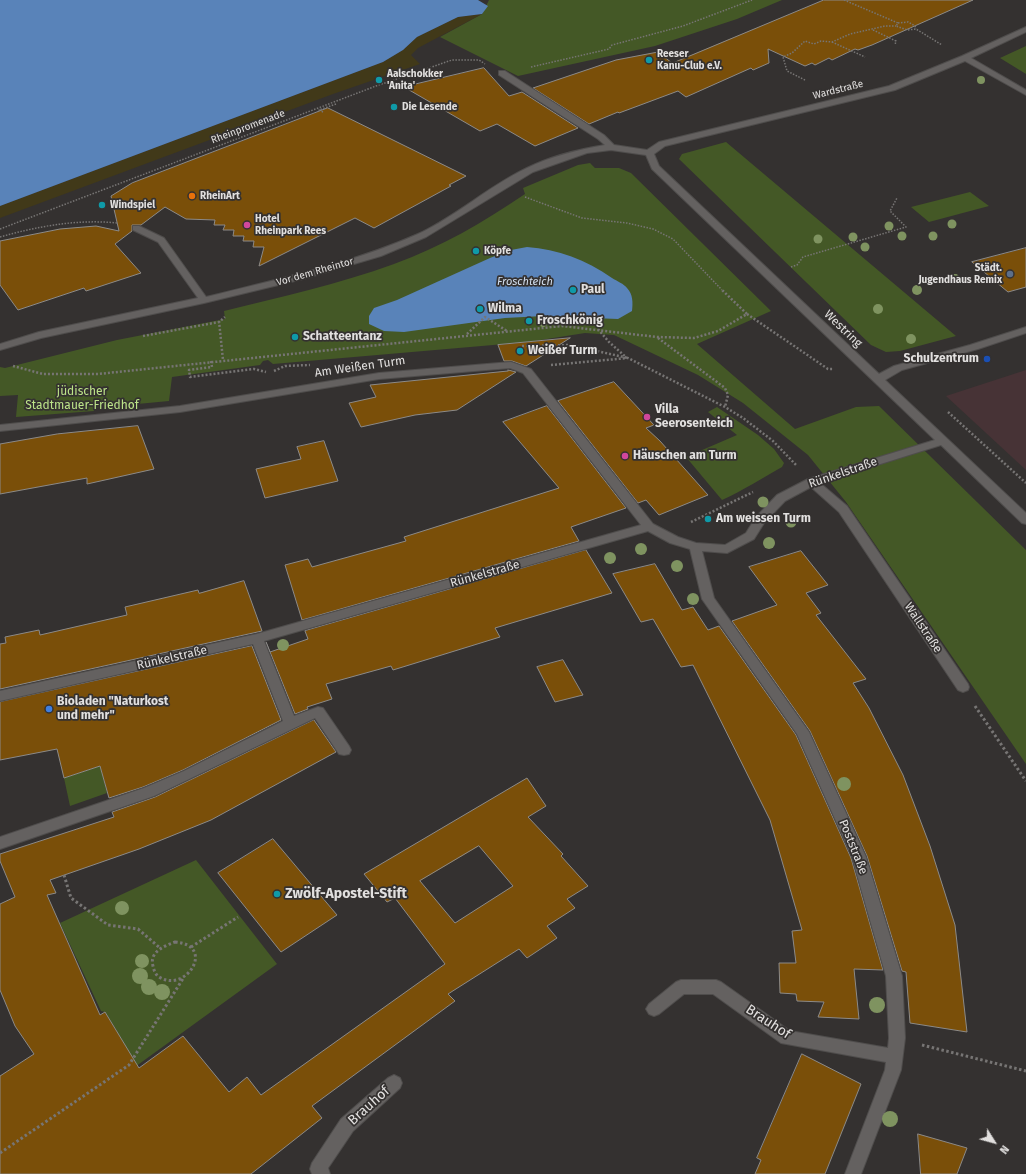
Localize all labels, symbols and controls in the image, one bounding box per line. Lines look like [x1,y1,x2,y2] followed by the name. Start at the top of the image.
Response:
[657,48,722,72] place label: Reeser Kanu-Club e.V.
[644,55,654,65] marker: Reeser Kanu-Club e.V.
[387,68,443,92] place label: Aalschokker 'Anita'
[374,75,384,85] marker: Aalschokker 'Anita'
[812,78,864,102] street label: Wardstraße
[402,101,457,113] place label: Die Lesende
[389,102,399,112] marker: Die Lesende
[209,107,287,147] street label: Rheinpromenade
[200,190,240,202] place label: RheinArt
[187,191,197,201] marker: RheinArt
[110,199,155,211] place label: Windspiel
[97,200,107,210] marker: Windspiel
[255,213,326,236] place label: Hotel Rheinpark Rees
[242,220,252,230] marker: Hotel Rheinpark Rees
[484,245,511,257] place label: Köpfe
[471,246,481,256] marker: Köpfe
[275,255,355,289] street label: Vor dem Rheintor
[918,262,1002,286] place label: Städt. Jugendhaus Remix
[1005,269,1015,279] marker: Städt. Jugendhaus Remix
[497,275,553,289] water label: Froschteich
[581,283,605,297] place label: Paul
[568,285,578,295] marker: Paul
[488,302,522,316] place label: Wilma
[475,304,485,314] marker: Wilma
[821,307,865,351] street label: Westring
[537,314,603,328] place label: Froschkönig
[524,316,534,326] marker: Froschkönig
[303,330,382,344] place label: Schatteentanz
[290,332,300,342] marker: Schatteentanz
[528,344,597,358] place label: Weißer Turm
[515,346,525,356] marker: Weißer Turm
[904,352,979,366] place label: Schulzentrum
[314,353,406,381] street label: Am Weißen Turm
[982,354,992,364] marker: Schulzentrum
[25,385,139,413] park label: jüdischer Stadtmauer-Friedhof
[655,403,733,431] place label: Villa Seerosenteich
[642,412,652,422] marker: Villa Seerosenteich
[633,449,737,463] place label: Häuschen am Turm
[620,451,630,461] marker: Häuschen am Turm
[807,455,879,491] street label: Rünkelstraße
[716,512,811,526] place label: Am weissen Turm
[703,514,713,524] marker: Am weissen Turm
[449,557,521,591] street label: Rünkelstraße
[901,600,945,656] street label: Wallstraße
[135,643,209,673] street label: Rünkelstraße
[57,695,168,723] place label: Bioladen "Naturkost und mehr"
[44,704,54,714] marker: Bioladen "Naturkost und mehr"
[835,817,871,877] street label: Poststraße
[285,886,407,902] place label: Zwölf-Apostel-Stift
[272,889,282,899] marker: Zwölf-Apostel-Stift
[742,1001,794,1043] street label: Brauhof
[345,1083,393,1129] street label: Brauhof
[974,1122,1014,1162] north arrow
[997,1143,1011,1156] text: N

